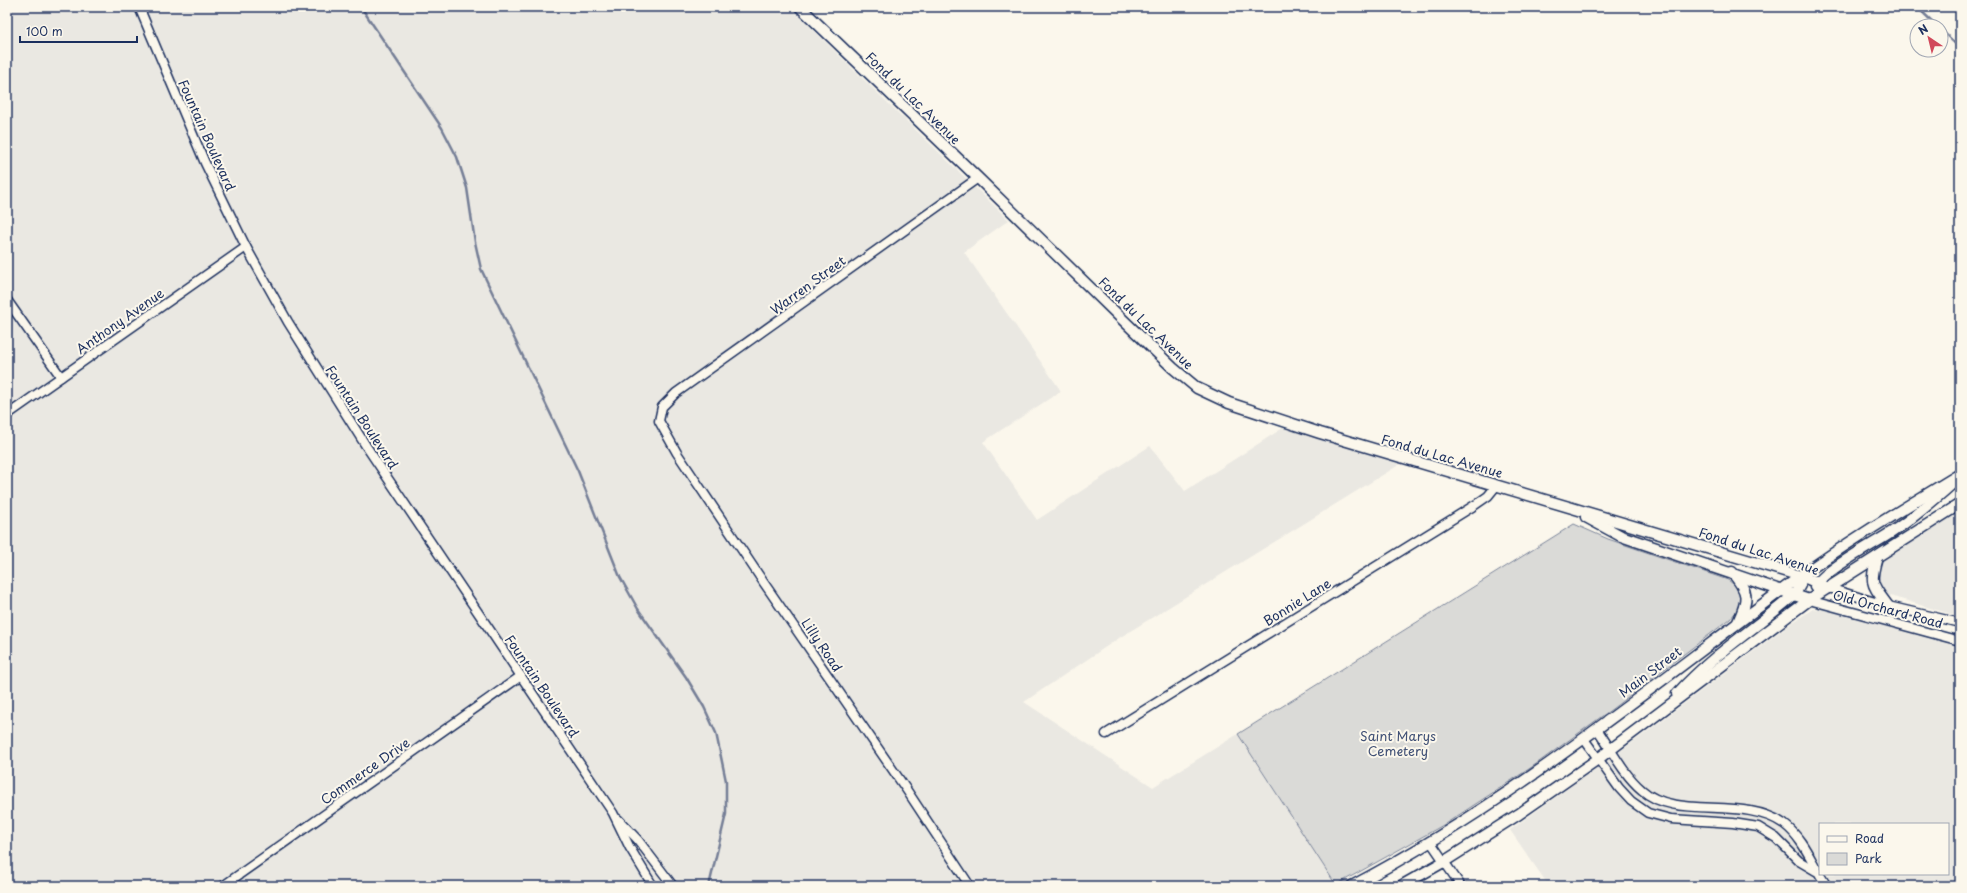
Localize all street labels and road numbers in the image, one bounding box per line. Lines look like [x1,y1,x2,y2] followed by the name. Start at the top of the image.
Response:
[862,47,965,148] street label: Fond du Lac Avenue
[174,76,241,194] street label: Fountain Boulevard
[766,251,849,318] street label: Warren Street
[1095,272,1198,373] street label: Fond du Lac Avenue
[72,283,167,358] street label: Anthony Avenue
[322,361,403,472] street label: Fountain Boulevard
[1379,429,1505,482] street label: Fond du Lac Avenue
[1697,522,1822,579] street label: Fond du Lac Avenue
[1259,573,1334,630] street label: Bonnie Lane
[1831,585,1945,632] street label: Old Orchard Road
[798,614,847,675] street label: Lilly Road
[501,631,584,741] street label: Fountain Boulevard
[1614,642,1685,702] street label: Main Street
[316,733,413,808] street label: Commerce Drive

